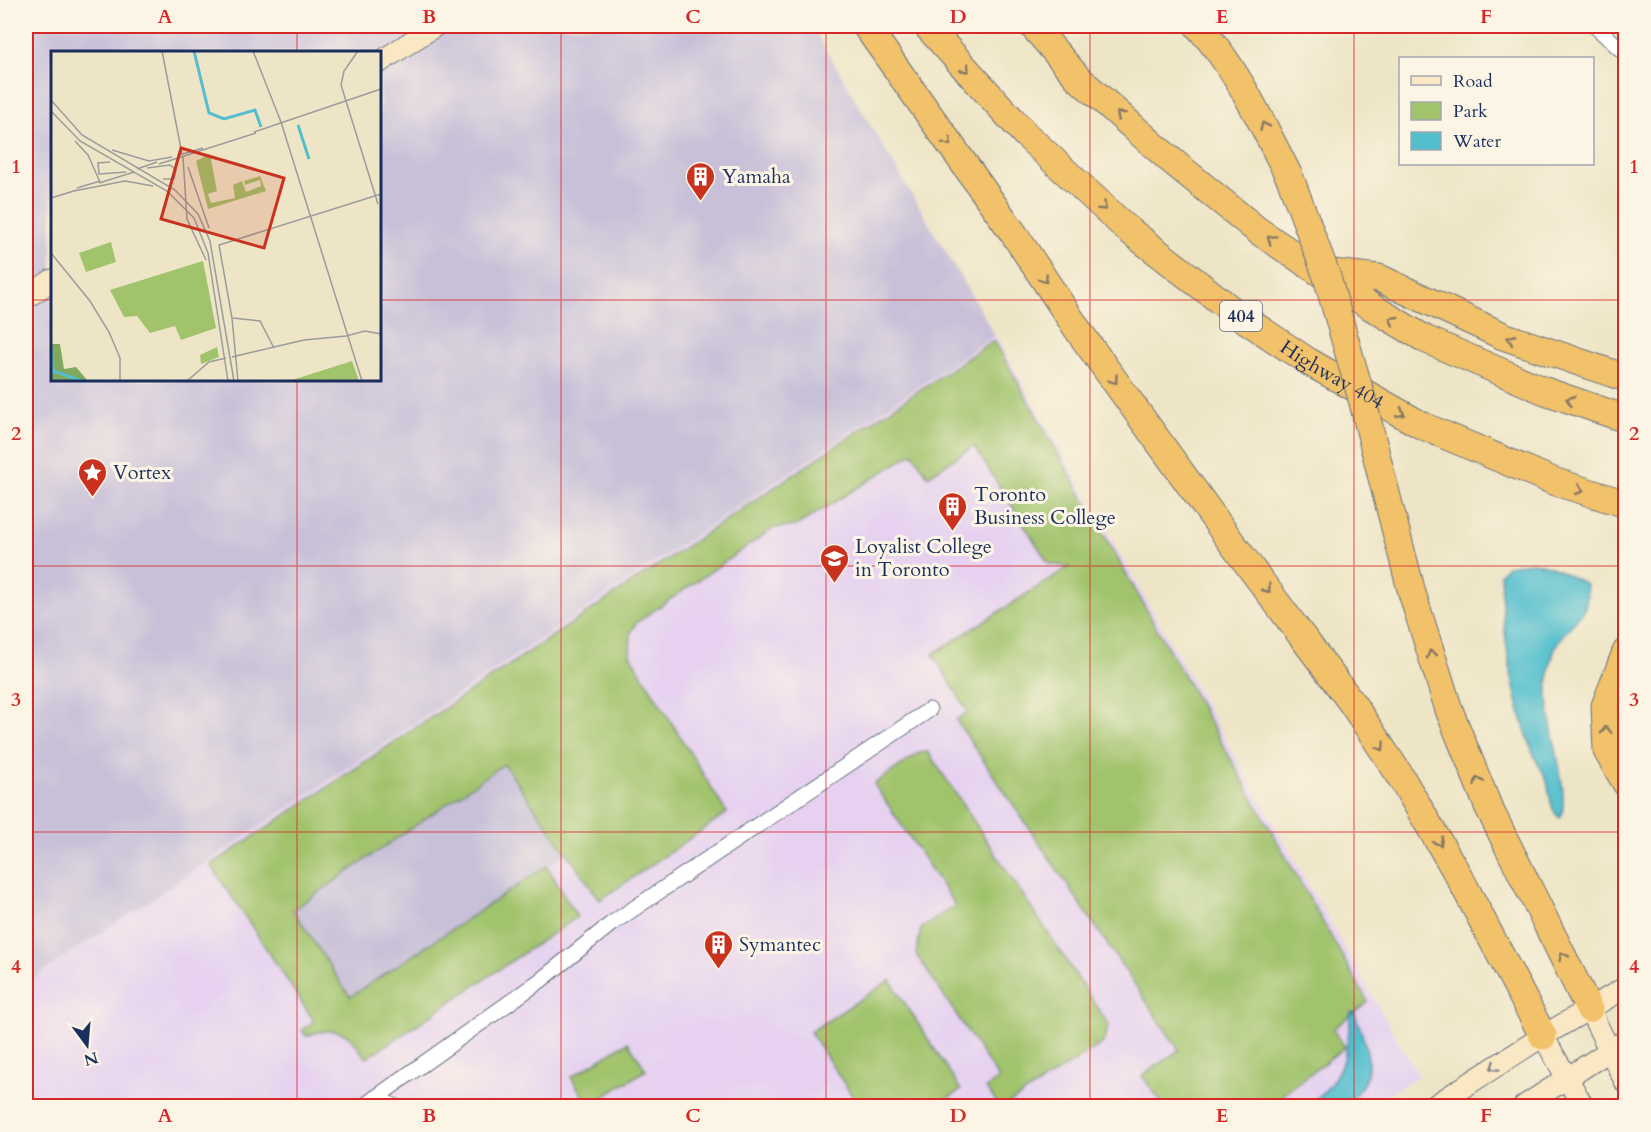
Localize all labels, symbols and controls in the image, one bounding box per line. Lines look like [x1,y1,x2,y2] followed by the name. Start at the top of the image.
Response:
[157,3,173,30] text: A
[422,3,436,30] text: B
[685,3,701,30] text: C
[949,3,967,30] text: D
[1216,3,1228,30] text: E
[1480,3,1492,30] text: F
[51,51,381,381] inset map
[1399,57,1594,165] legend
[959,62,970,73] one-way arrow
[1453,69,1493,94] text: Road
[1453,99,1488,124] text: Park
[1116,111,1127,122] one-way arrow
[1259,121,1271,132] one-way arrow
[1452,129,1502,154] text: Water
[941,135,952,146] one-way arrow
[11,153,21,180] text: 1
[1629,153,1639,180] text: 1
[685,160,717,202] building icon: Yamaha
[722,163,791,190] place label: Yamaha
[1097,200,1107,211] one-way arrow
[1266,235,1277,246] one-way arrow
[1037,273,1048,284] one-way arrow
[1220,301,1262,331] road number: 404
[1389,315,1399,327] one-way arrow
[1506,333,1517,346] one-way arrow
[1275,334,1389,415] street label: Highway 404
[1107,374,1118,385] one-way arrow
[1565,395,1576,407] one-way arrow
[1395,406,1405,417] one-way arrow
[11,420,21,447] text: 2
[1629,420,1639,447] text: 2
[76,456,108,498] place icon: Vortex
[113,459,171,486] place label: Vortex
[974,481,1116,531] place label: Toronto Business College
[1574,483,1585,495] one-way arrow
[937,490,969,532] building icon: Toronto Business College
[855,533,992,583] place label: Loyalist College in Toronto
[818,542,850,584] school or university icon: Loyalist College in Toronto
[1260,583,1271,594] one-way arrow
[1426,649,1439,660] one-way arrow
[11,686,21,713] text: 3
[1629,686,1639,713] text: 3
[1600,725,1613,734] one-way arrow
[1374,741,1385,752] one-way arrow
[1473,776,1485,787] one-way arrow
[1432,836,1443,846] one-way arrow
[702,928,734,970] building icon: Symantec
[739,931,821,958] place label: Symantec
[1559,952,1571,963] one-way arrow
[11,953,21,980] text: 4
[1629,953,1639,980] text: 4
[57,1015,117,1075] north arrow
[81,1046,101,1071] text: N
[1490,1060,1500,1072] one-way arrow
[157,1102,173,1129] text: A
[422,1102,436,1129] text: B
[685,1102,701,1129] text: C
[949,1102,967,1129] text: D
[1216,1102,1228,1129] text: E
[1480,1102,1492,1129] text: F

